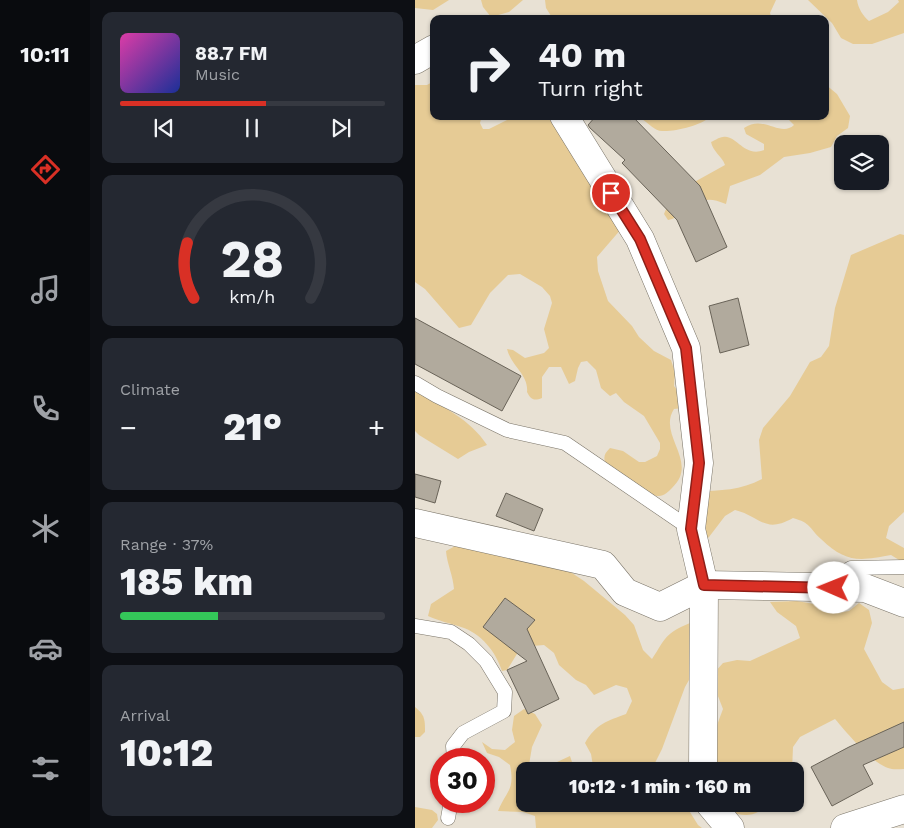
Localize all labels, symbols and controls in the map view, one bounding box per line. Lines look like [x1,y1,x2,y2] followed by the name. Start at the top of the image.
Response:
[538,34,626,76] text: 40 m
[455,35,520,100] icon: right
[20,42,70,67] text: 10:11
[195,42,268,65] text: 88.7 FM
[195,65,240,84] text: Music
[538,76,643,101] text: Turn right
[150,114,178,142] icon: previous
[238,114,266,142] icon: pause
[327,114,355,142] icon: next
[834,135,889,190] map controls
[834,135,889,190] button: layers
[28,152,63,187] icon: directions
[590,172,632,214] pin
[597,179,625,207] icon: arrive
[221,229,284,290] text: 28
[28,272,63,307] icon: music
[229,286,276,307] text: km/h
[120,380,180,399] text: Climate
[28,391,63,426] icon: phone
[223,405,282,449] text: 21°
[120,411,137,444] text: −
[368,411,385,444] text: +
[28,511,63,546] icon: climate
[120,535,213,554] text: Range · 37%
[120,560,253,604] text: 185 km
[807,561,859,613] position arrow
[28,631,63,666] icon: car
[120,706,170,725] text: Arrival
[120,731,213,775] text: 10:12
[430,748,495,813] speed limit sign: 30
[28,751,63,786] icon: filters
[569,775,751,798] text: 10:12 · 1 min · 160 m

